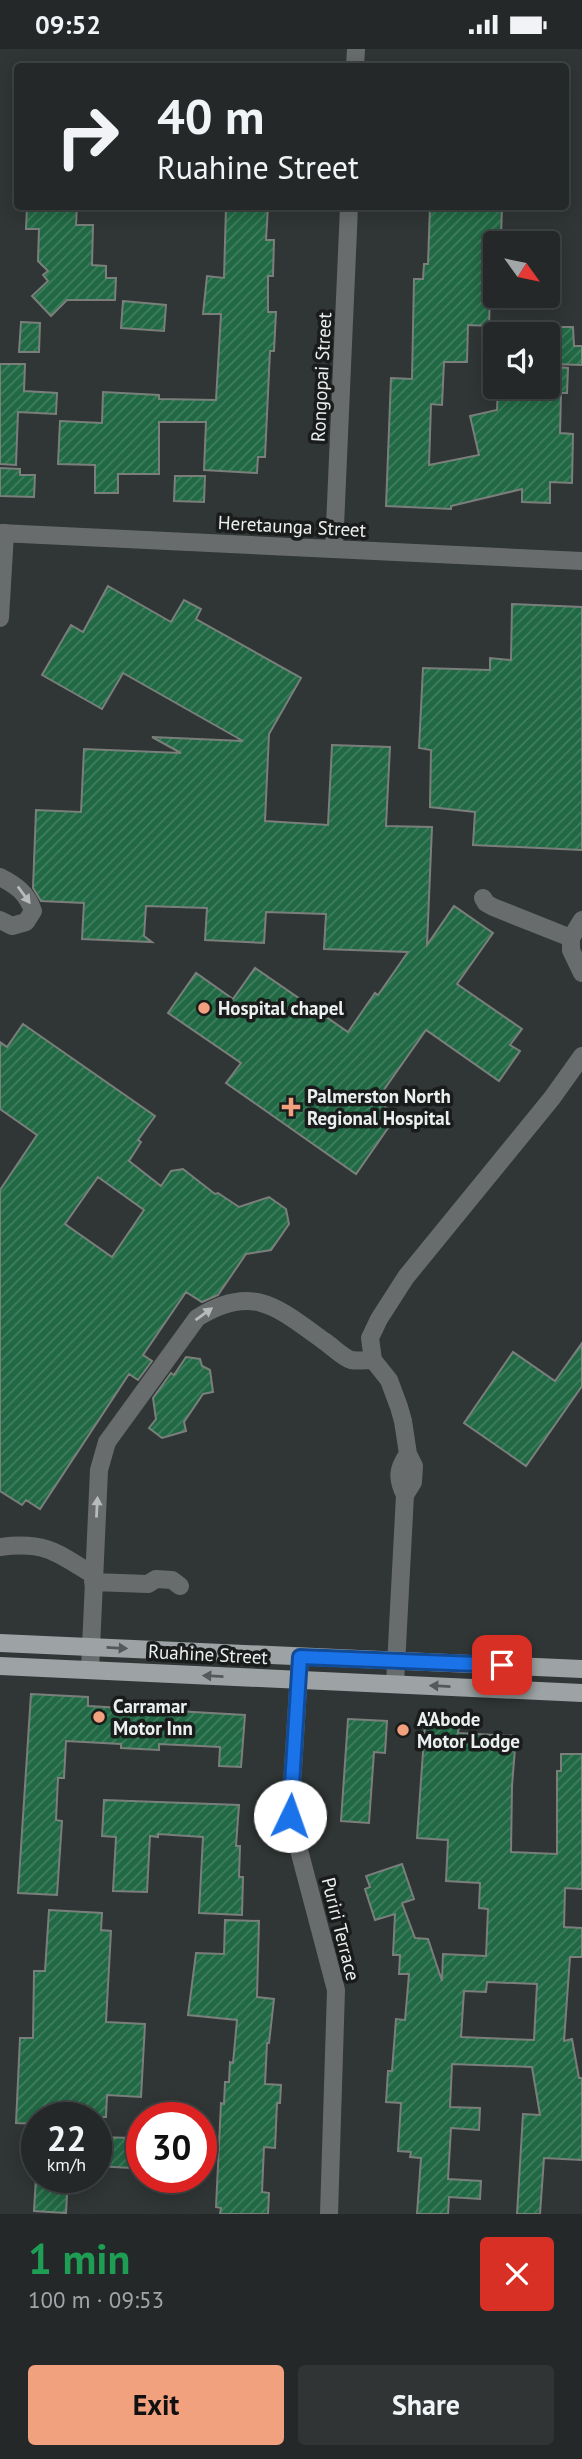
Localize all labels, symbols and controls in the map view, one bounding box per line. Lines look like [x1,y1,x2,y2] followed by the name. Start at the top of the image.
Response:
[35,8,101,41] text: 09:52
[157,84,264,148] text: 40 m
[42,91,133,182] icon: right
[157,146,359,188] text: Ruahine Street
[483,231,560,308] north arrow
[483,231,560,399] map controls
[306,311,336,442] street label: Rongopai Street
[483,322,560,399] button: sound
[217,510,367,542] street label: Heretaunga Street
[17,886,31,905] one-way arrow
[218,996,344,1020] place label: Hospital chapel
[196,1000,212,1016] marker: Hospital chapel
[307,1084,451,1130] place label: Palmerston North Regional Hospital
[281,1097,301,1117] marker: Palmerston North Regional Hospital
[195,1307,213,1321] one-way arrow
[91,1496,102,1518] one-way arrow
[472,1635,532,1695] pin
[147,1639,269,1669] street label: Ruahine Street
[106,1643,128,1654] one-way arrow
[483,1646,521,1684] icon: arrive
[202,1670,224,1681] one-way arrow
[429,1681,451,1692] one-way arrow
[113,1694,193,1740] place label: Carramar Motor Inn
[417,1707,520,1753] place label: A'Abode Motor Lodge
[91,1709,107,1725] marker: Carramar Motor Inn
[395,1722,411,1738] marker: A'Abode Motor Lodge
[253,1779,327,1853] position arrow
[317,1875,365,1983] street label: Puriri Terrace
[126,2102,217,2193] speed limit sign: 30
[47,2115,86,2161] text: 22
[47,2153,86,2176] text: km/h
[28,2231,130,2286] text: 1 min
[480,2237,554,2311] button: close
[28,2285,164,2314] text: 100 m · 09:53
[28,2365,284,2445] button: Exit
[298,2365,554,2445] button: Share

